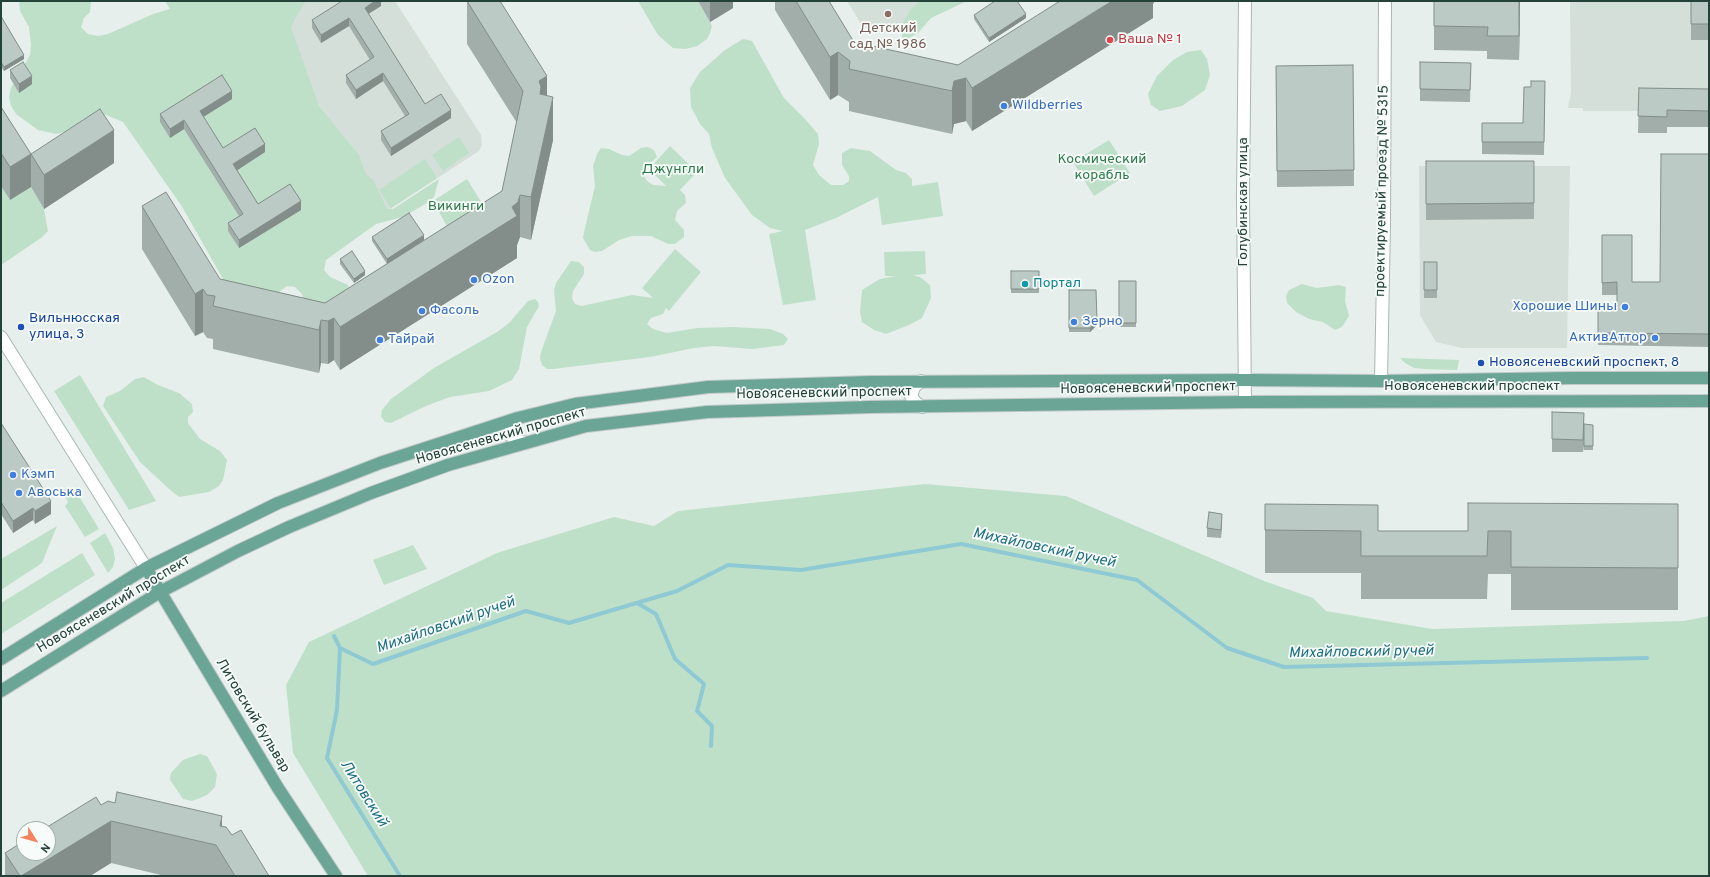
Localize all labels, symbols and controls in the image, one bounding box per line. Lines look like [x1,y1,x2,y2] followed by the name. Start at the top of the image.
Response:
[883,9,893,19] marker: Детский сад № 1986
[849,21,927,54] place label: Детский сад № 1986
[1118,32,1182,48] place label: Ваша № 1
[1105,35,1115,45] marker: Ваша № 1
[1373,85,1393,297] street label: проектируемый проезд № 5315
[1012,98,1083,114] place label: Wildberries
[999,101,1009,111] marker: Wildberries
[1236,137,1252,267] street label: Голубинская улица
[1058,152,1146,184] park label: Космический корабль
[642,162,704,178] park label: Джунгли
[428,199,484,215] park label: Викинги
[482,272,515,288] place label: Ozon
[469,275,479,285] marker: Ozon
[1033,276,1081,292] place label: Портал
[1020,279,1030,289] marker: Портал
[1512,299,1617,315] place label: Хорошие Шины
[1620,302,1630,312] marker: Хорошие Шины
[430,303,479,319] place label: Фасоль
[417,306,427,316] marker: Фасоль
[29,311,120,344] place label: Вильнюсская улица, 3
[1082,314,1123,330] place label: Зерно
[1069,317,1079,327] marker: Зерно
[16,322,26,332] marker: Вильнюсская улица, 3
[1569,330,1647,346] place label: АктивАттор
[388,332,435,348] place label: Тайрай
[1650,333,1660,343] marker: АктивАттор
[375,335,385,345] marker: Тайрай
[1489,355,1679,371] place label: Новоясеневский проспект, 8
[1476,358,1486,368] marker: Новоясеневский проспект, 8
[1060,379,1236,399] street label: Новоясеневский проспект
[1384,379,1560,395] street label: Новоясеневский проспект
[736,384,912,404] street label: Новоясеневский проспект
[414,405,588,469] street label: Новоясеневский проспект
[21,467,55,483] place label: Кэмп
[8,470,18,480] marker: Кэмп
[27,485,82,501] place label: Авоська
[14,488,24,498] marker: Авоська
[971,525,1117,573] water label: Михайловский ручей
[34,553,194,657] street label: Новоясеневский проспект
[374,594,518,658] water label: Михайловский ручей
[1288,643,1434,663] water label: Михайловский ручей
[211,656,293,776] street label: Литовский бульвар
[335,757,391,831] water label: Литовский
[16,821,56,861] north arrow
[37,840,53,855] text: N

